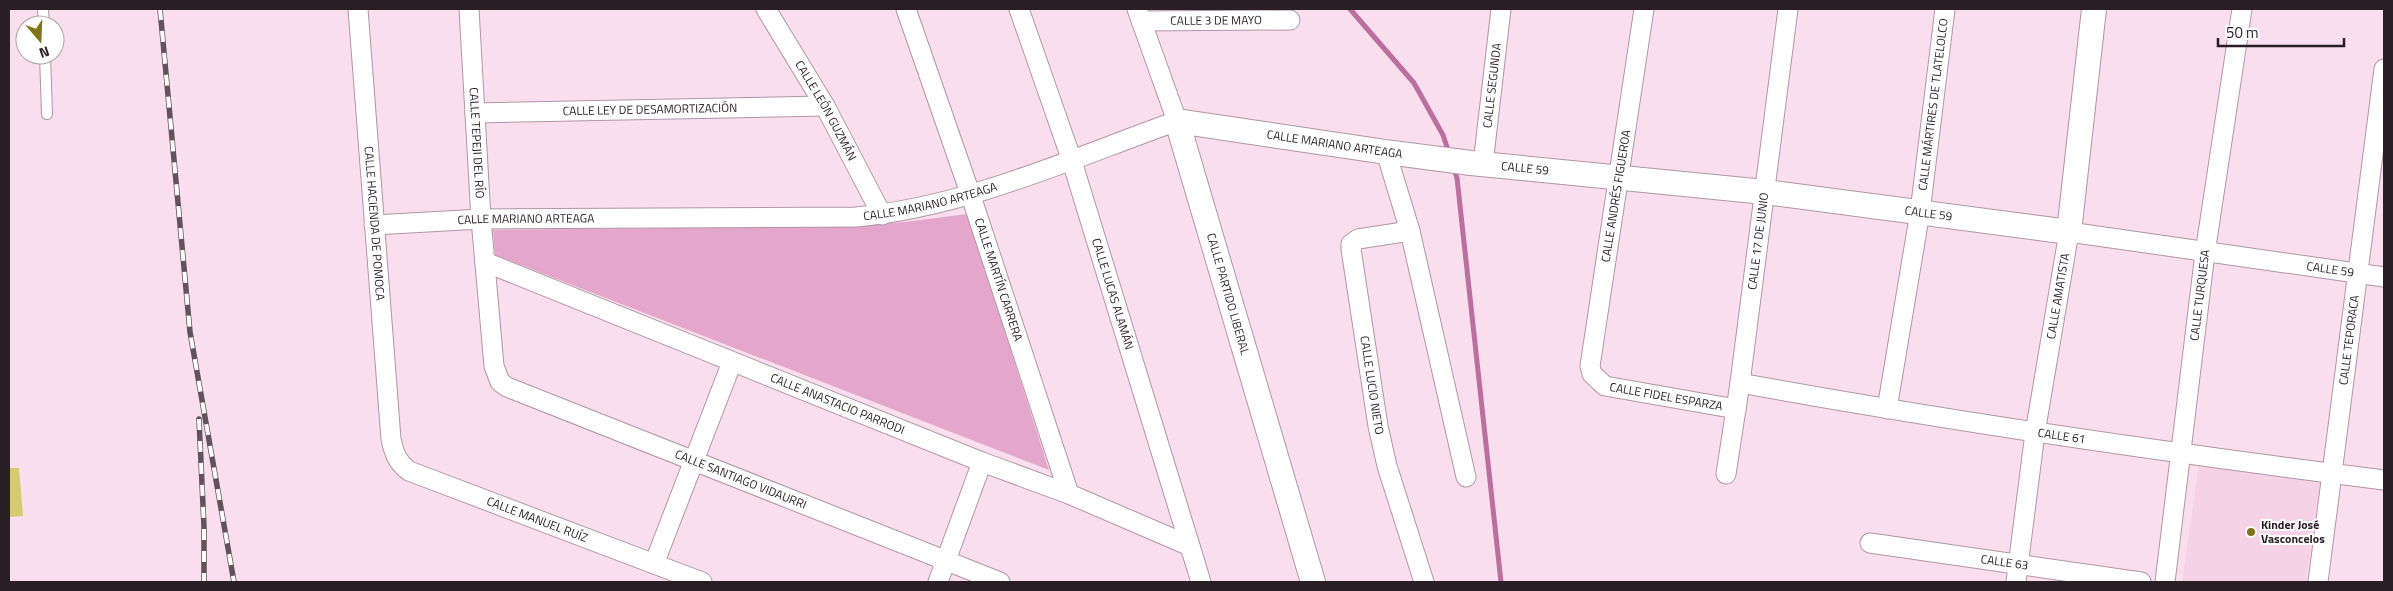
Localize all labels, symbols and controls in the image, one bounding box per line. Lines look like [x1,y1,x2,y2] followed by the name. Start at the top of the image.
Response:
[1170,10,1262,30] street label: CALLE 3 DE MAYO
[15,15,65,65] north arrow
[2218,15,2344,47] scale bar
[1913,17,1953,192] street label: CALLE MÁRTIRES DE TLATELOLCO
[2226,21,2259,44] text: 50 m
[36,41,52,64] text: N
[1477,42,1506,129] street label: CALLE SEGUNDA
[790,57,862,164] street label: CALLE LEÓN GUZMÁN
[464,87,490,199] street label: CALLE TEPEJI DEL RÍO
[563,98,737,120] street label: CALLE LEY DE DESAMORTIZACIÓN
[1266,124,1404,163] street label: CALLE MARIANO ARTEAGA
[1596,128,1635,264] street label: CALLE ANDRÉS FIGUEROA
[360,145,390,301] street label: CALLE HACIENDA DE POMOCA
[1500,156,1550,180] street label: CALLE 59
[862,177,999,225] street label: CALLE MARIANO ARTEAGA
[1742,191,1773,291] street label: CALLE 17 DE JUNIO
[1904,200,1954,226] street label: CALLE 59
[457,208,594,229] street label: CALLE MARIANO ARTEAGA
[970,215,1028,344] street label: CALLE MARTÍN CARRERA
[1202,231,1255,357] street label: CALLE PARTIDO LIBERAL
[1087,236,1139,352] street label: CALLE LUCAS ALAMÁN
[2184,248,2214,342] street label: CALLE TURQUESA
[2041,252,2074,341] street label: CALLE AMATISTA
[2305,256,2356,282] street label: CALLE 59
[2333,294,2364,386] street label: CALLE TEPORACA
[1355,334,1390,436] street label: CALLE LUCIO NIETO
[768,368,908,439] street label: CALLE ANASTACIO PARRODI
[1608,377,1724,415] street label: CALLE FIDEL ESPARZA
[2037,423,2087,448] street label: CALLE 61
[672,444,810,514] street label: CALLE SANTIAGO VIDAURRI
[484,491,591,547] street label: CALLE MANUEL RUÍZ
[2261,515,2325,548] place label: Kinder José Vasconcelos
[2245,526,2257,538] marker: Kinder José Vasconcelos
[1980,549,2030,575] street label: CALLE 63

